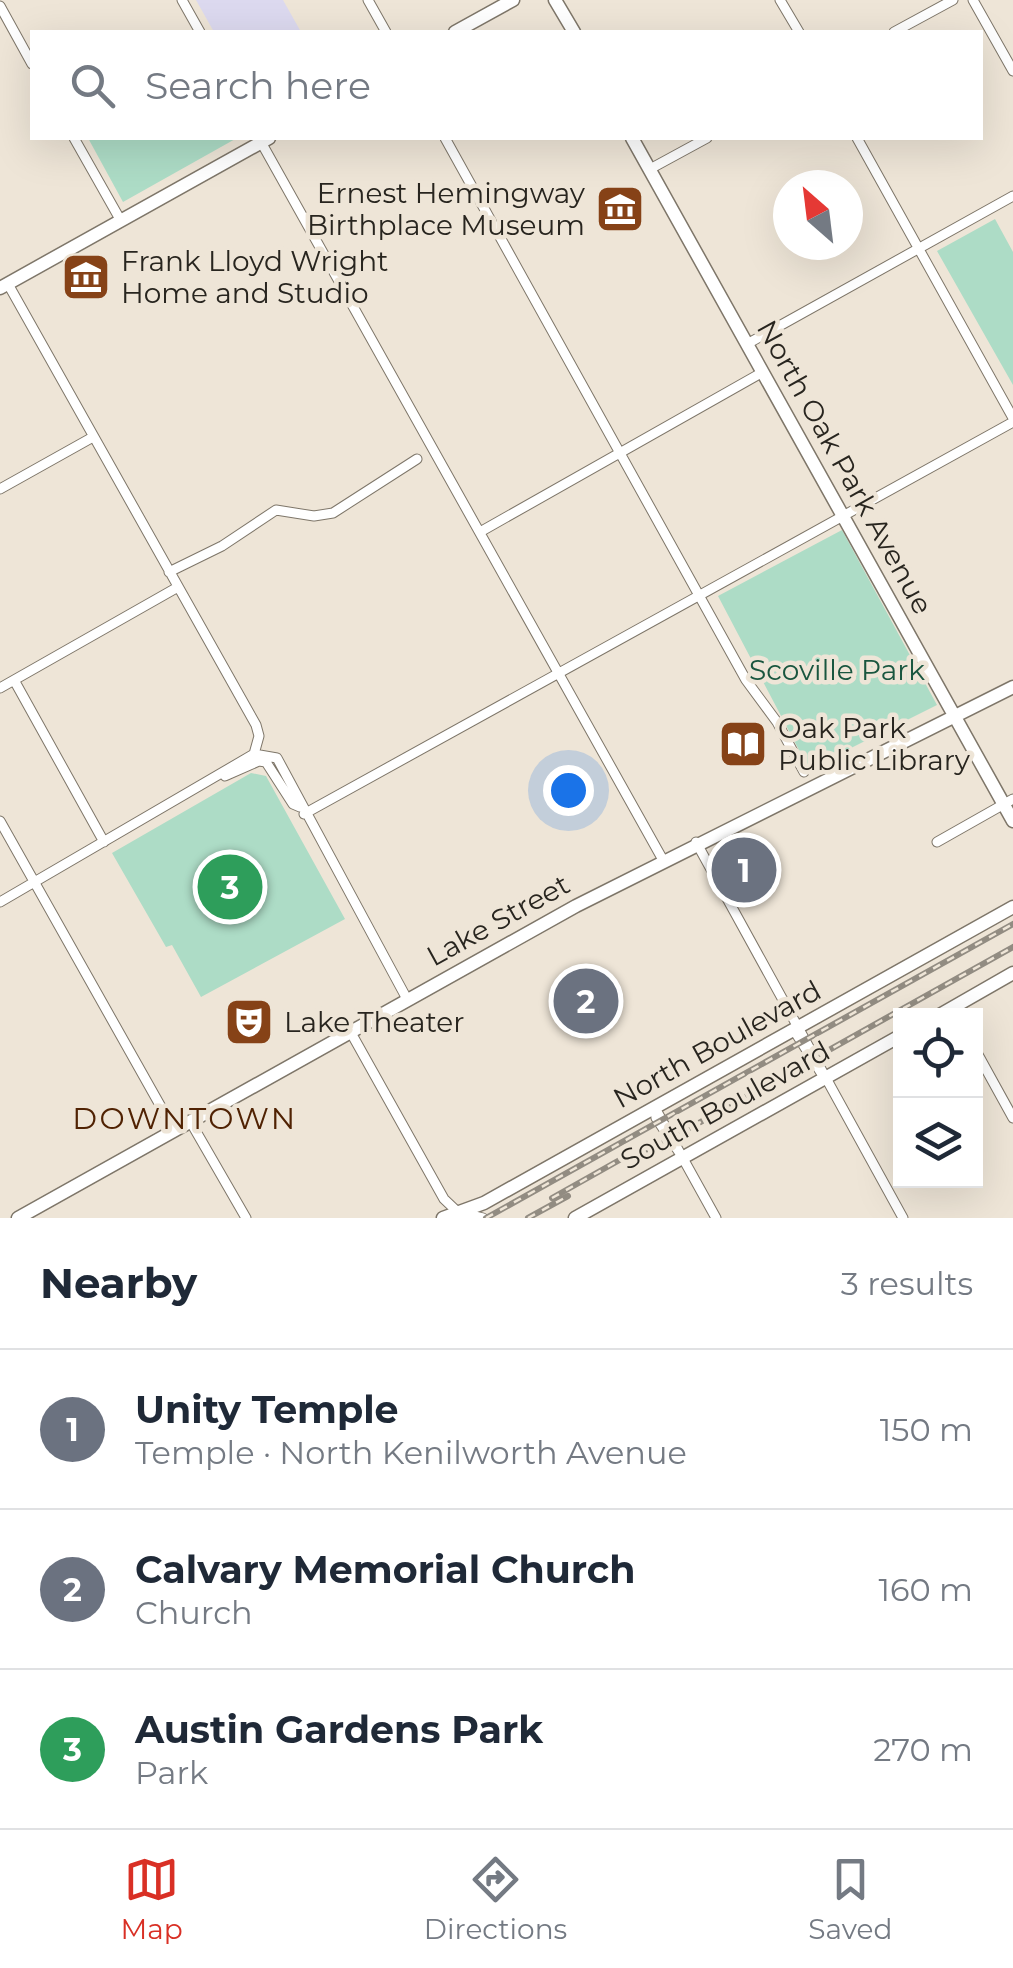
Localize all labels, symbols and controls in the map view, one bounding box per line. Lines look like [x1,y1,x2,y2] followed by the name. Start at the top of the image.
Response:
[30,30,983,140] search box
[65,58,120,113] icon: search
[145,62,371,109] text: Search here
[773,170,863,260] north arrow
[307,176,586,242] place label: Ernest Hemingway Birthplace Museum
[594,183,646,235] museum icon: Ernest Hemingway Birthplace Museum
[121,244,388,310] place label: Frank Lloyd Wright Home and Studio
[60,251,112,303] museum icon: Frank Lloyd Wright Home and Studio
[750,314,940,620] street label: North Oak Park Avenue
[749,653,925,687] park label: Scoville Park
[778,711,971,777] place label: Oak Park Public Library
[717,718,769,770] library icon: Oak Park Public Library
[543,765,594,816] your location
[712,832,776,908] pin: 1
[198,850,262,924] pin: 3
[421,867,575,973] street label: Lake Street
[554,964,618,1038] pin: 2
[607,973,827,1115] street label: North Boulevard
[223,996,275,1048] theatre icon: Lake Theater
[284,1005,464,1039] place label: Lake Theater
[893,1008,983,1188] map controls
[893,1008,983,1098] button: locate
[614,1033,836,1177] street label: South Boulevard
[893,1098,983,1188] button: layers
[72,1100,298,1137] district label: DOWNTOWN
[40,1257,197,1309] text: Nearby
[841,1264,973,1303] text: 3 results
[135,1386,399,1433] text: Unity Temple
[66,1410,79,1449] text: 1
[880,1410,973,1449] text: 150 m
[135,1433,687,1472] text: Temple · North Kenilworth Avenue
[135,1546,635,1593] text: Calvary Memorial Church
[63,1570,82,1609] text: 2
[878,1570,973,1609] text: 160 m
[135,1593,253,1632] text: Church
[135,1706,543,1753] text: Austin Gardens Park
[63,1730,82,1769] text: 3
[873,1730,973,1769] text: 270 m
[135,1753,208,1792] text: Park
[121,1852,183,1946] tab: Map
[424,1852,567,1946] tab: Directions
[808,1852,892,1946] tab: Saved

